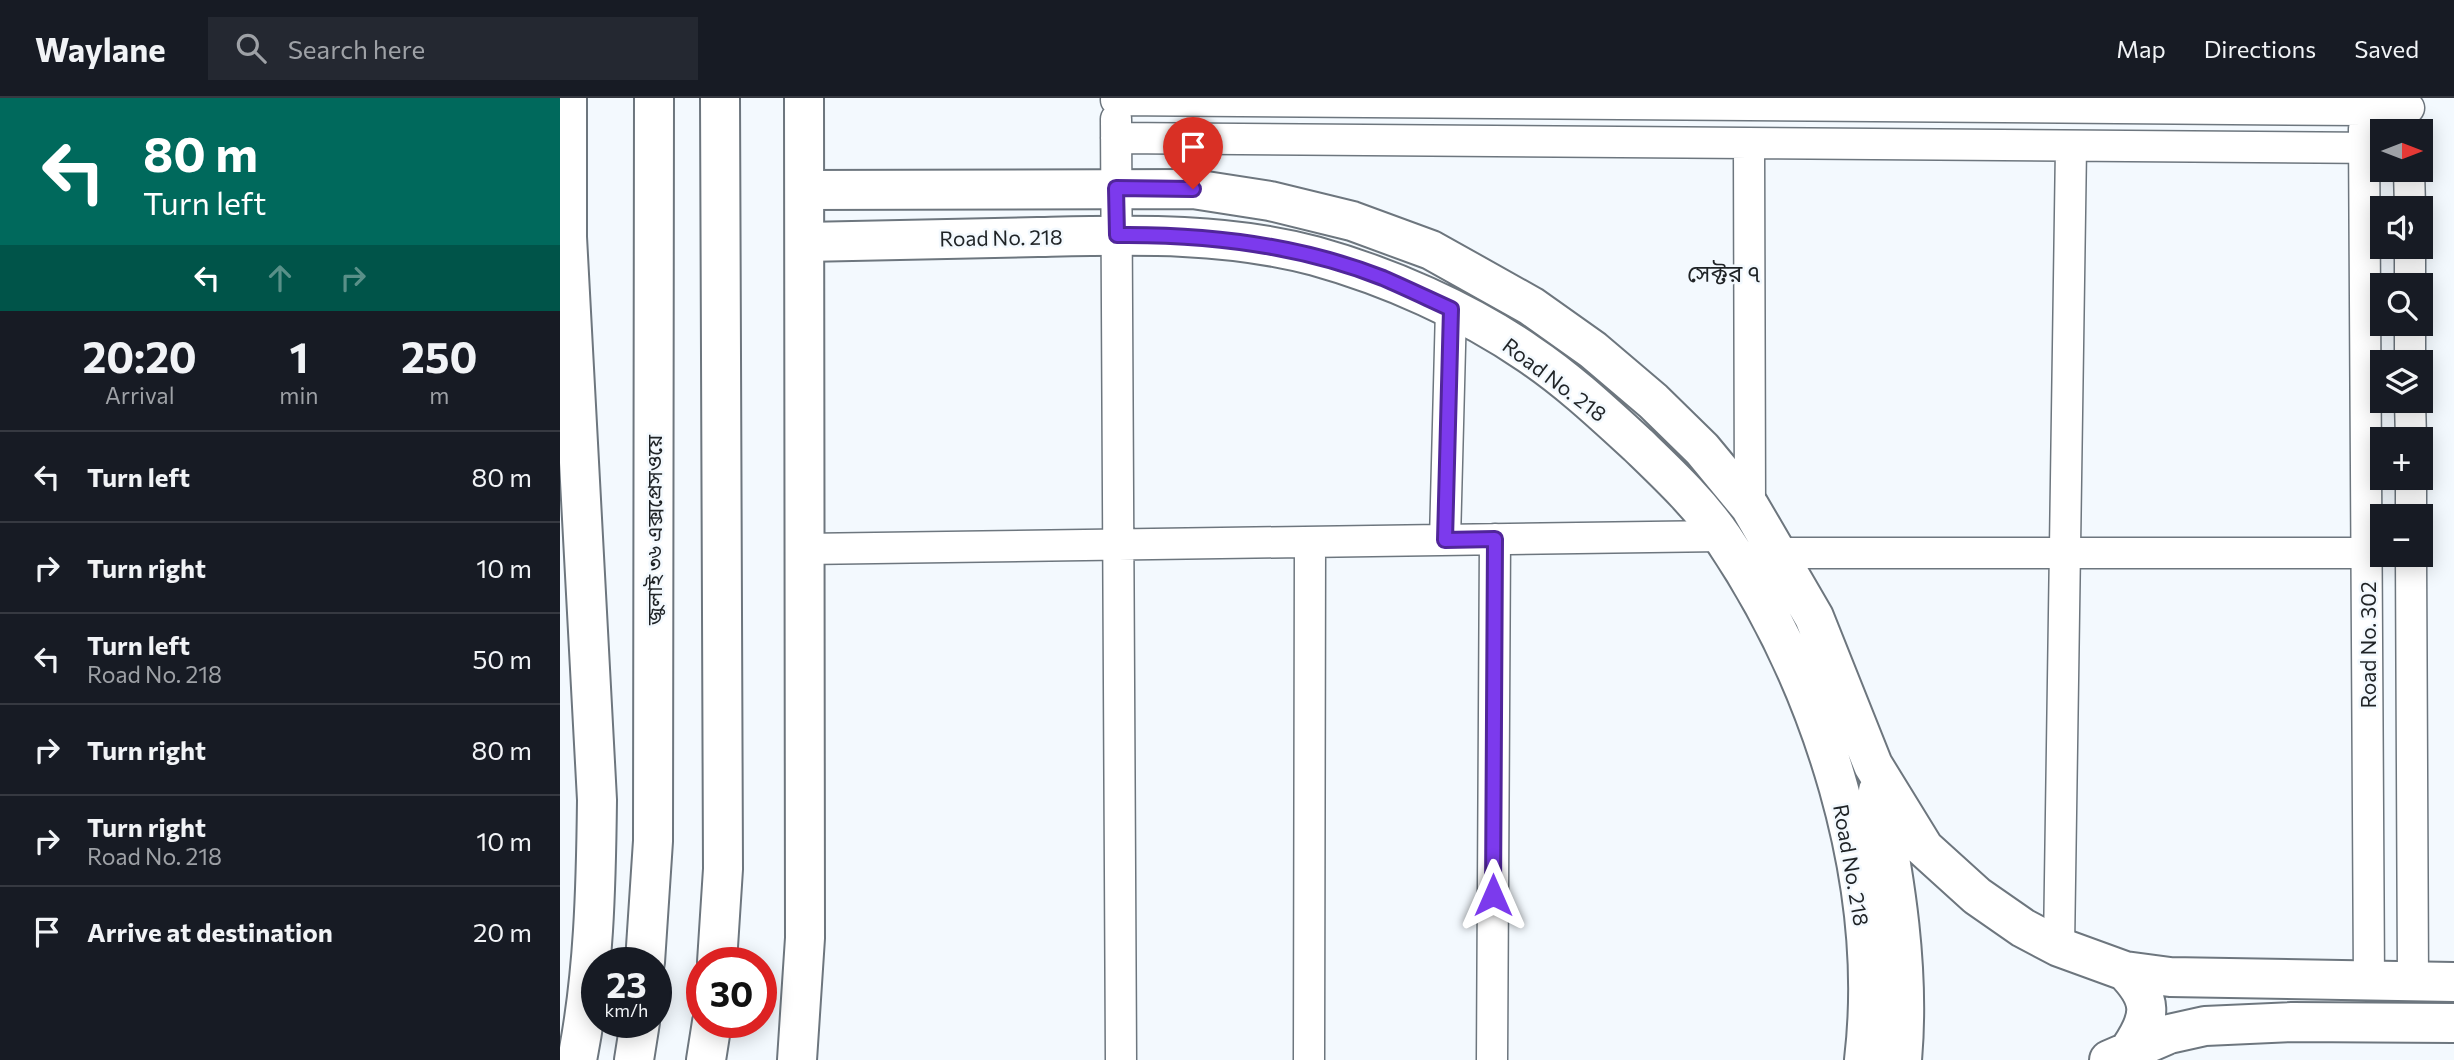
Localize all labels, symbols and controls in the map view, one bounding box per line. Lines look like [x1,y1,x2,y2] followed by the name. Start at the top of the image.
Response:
[208,17,698,80] search box
[35,28,166,69] text: Waylane
[232,29,270,67] icon: search
[288,33,425,64] text: Search here
[2116,34,2166,63] text: Map
[2204,34,2316,63] text: Directions
[2354,34,2419,63] text: Saved
[1163,117,1223,189] pin
[2370,119,2432,182] north arrow
[2370,119,2433,567] map controls
[143,122,258,182] text: 80 m
[28,126,119,217] icon: left
[1174,128,1212,166] icon: arrive
[143,182,267,222] text: Turn left
[2370,196,2433,259] button: sound
[939,223,1063,251] street label: Road No. 218
[1687,258,1761,287] district label: সেক্টর ৭
[188,259,226,297] icon: left
[261,259,299,297] icon: ahead
[334,259,372,297] icon: right
[2370,273,2433,336] button: search
[83,330,197,382] text: 20:20
[289,330,308,382] text: 1
[401,330,477,382] text: 250
[1498,332,1612,426] street label: Road No. 218
[2370,350,2433,413] button: layers
[105,381,174,409] text: Arrival
[279,381,319,409] text: min
[429,381,449,409] text: m
[2370,427,2433,490] button: +
[641,434,666,626] street label: জুলাই ৩৬ এক্সপ্রেসওয়ে
[28,458,66,496] icon: left
[87,461,190,492] text: Turn left
[472,461,532,492] text: 80 m
[2370,504,2433,567] button: −
[28,549,66,587] icon: right
[87,552,206,583] text: Turn right
[476,552,532,583] text: 10 m
[2355,581,2380,709] street label: Road No. 302
[87,629,190,660] text: Turn left
[28,640,66,678] icon: left
[472,643,532,674] text: 50 m
[87,660,222,688] text: Road No. 218
[28,731,66,769] icon: right
[87,734,206,765] text: Turn right
[472,734,532,765] text: 80 m
[1829,802,1875,928] street label: Road No. 218
[87,811,206,842] text: Turn right
[28,822,66,860] icon: right
[476,825,532,856] text: 10 m
[87,842,222,870] text: Road No. 218
[1456,858,1530,932] position arrow
[28,913,66,951] icon: arrive
[87,916,333,947] text: Arrive at destination
[473,916,532,947] text: 20 m
[686,947,777,1038] speed limit sign: 30
[606,962,647,1005] text: 23
[605,999,648,1021] text: km/h

